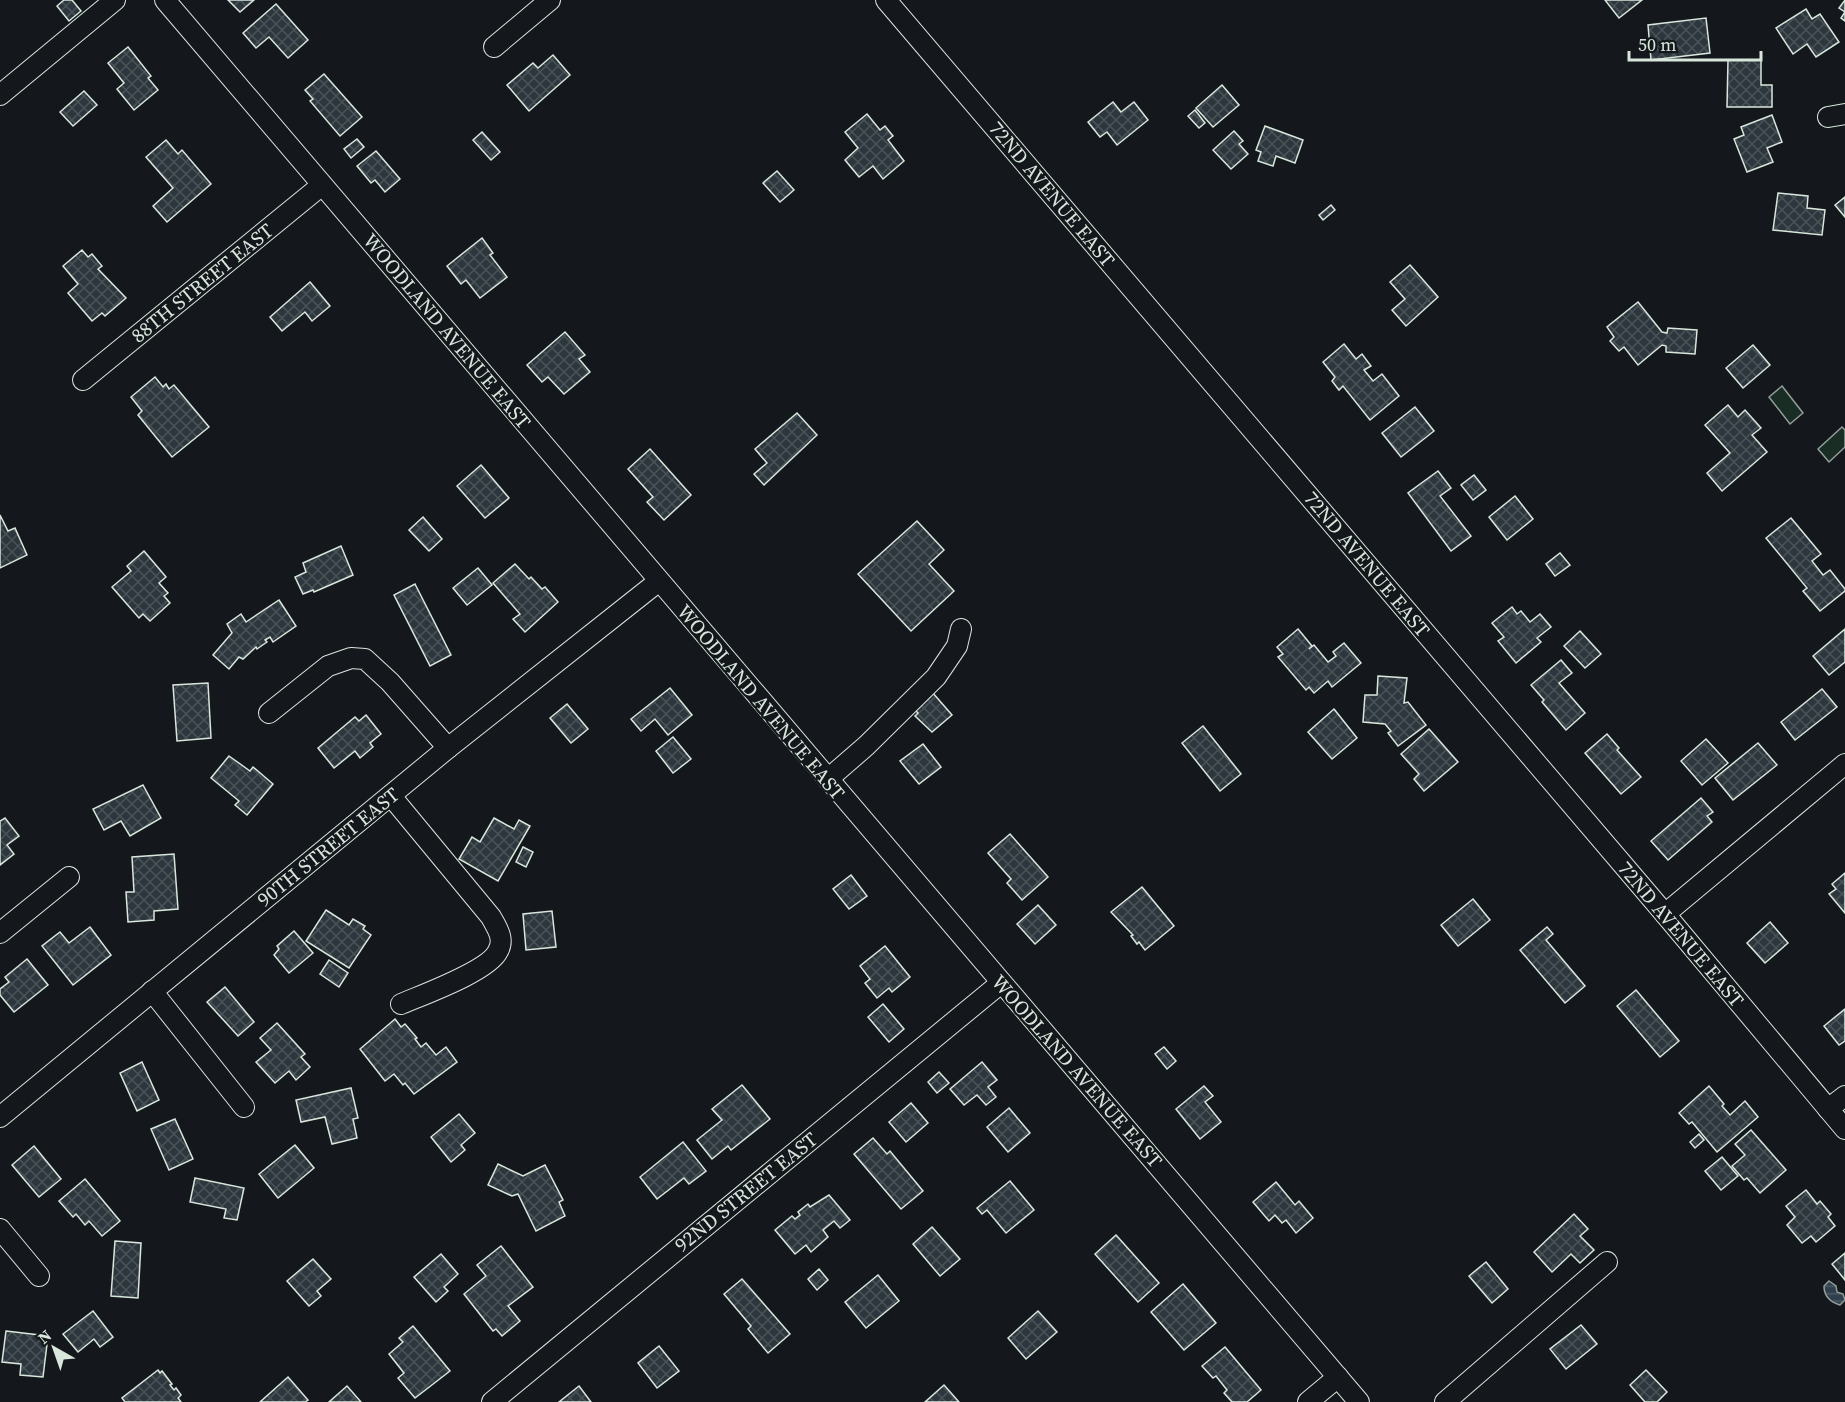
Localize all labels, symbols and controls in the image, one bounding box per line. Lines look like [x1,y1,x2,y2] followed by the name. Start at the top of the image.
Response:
[1629,24,1761,62] scale bar
[1638,32,1676,57] text: 50 m
[983,115,1121,273] street label: 72ND AVENUE EAST
[125,217,279,349] street label: 88TH STREET EAST
[357,227,537,435] street label: WOODLAND AVENUE EAST
[1298,485,1436,643] street label: 72ND AVENUE EAST
[671,598,851,806] street label: WOODLAND AVENUE EAST
[251,781,405,913] street label: 90TH STREET EAST
[1612,855,1750,1013] street label: 72ND AVENUE EAST
[985,968,1169,1174] street label: WOODLAND AVENUE EAST
[669,1126,823,1258] street label: 92ND STREET EAST
[24,1318,84,1378] north arrow
[33,1324,56,1349] text: N

